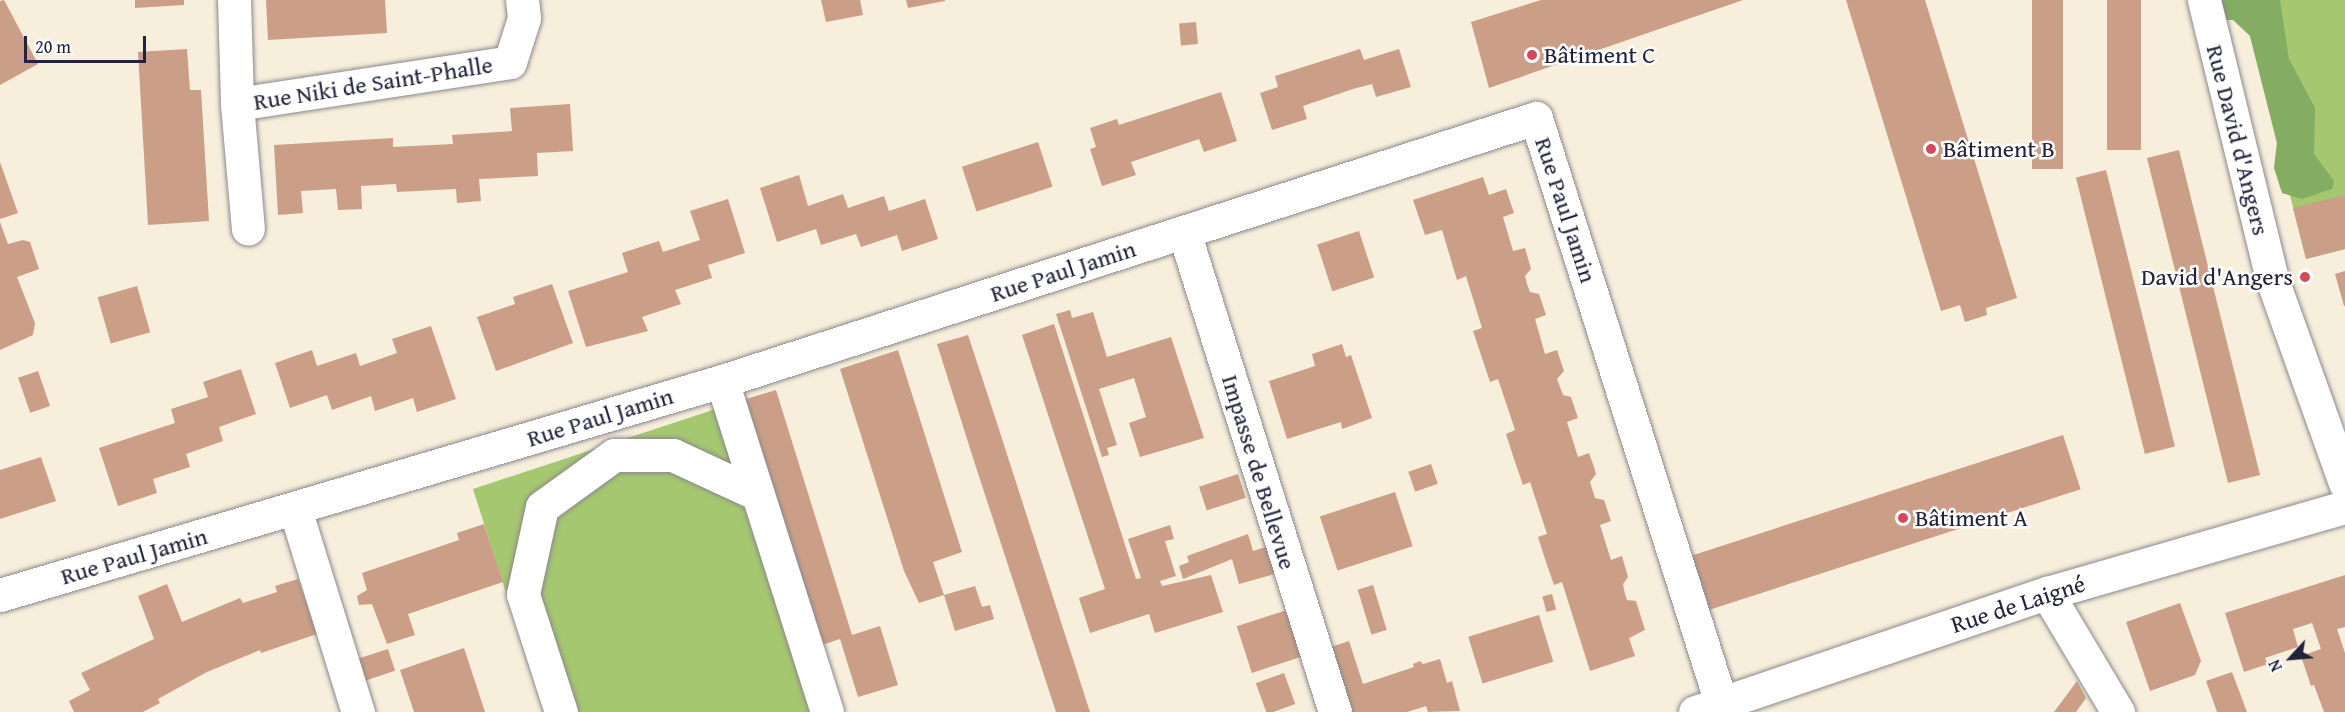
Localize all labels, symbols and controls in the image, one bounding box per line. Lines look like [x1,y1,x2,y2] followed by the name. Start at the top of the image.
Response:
[27,24,148,62] scale bar
[35,33,71,60] text: 20 m
[1544,41,1655,69] place label: Bâtiment C
[2200,42,2276,238] street label: Rue David d'Angers
[1525,48,1539,62] marker: Bâtiment C
[251,50,495,116] street label: Rue Niki de Saint-Phalle
[1529,134,1603,286] street label: Rue Paul Jamin
[1943,135,2055,163] place label: Bâtiment B
[1924,142,1938,156] marker: Bâtiment B
[987,234,1139,308] street label: Rue Paul Jamin
[2141,263,2293,291] place label: David d'Angers
[2298,270,2312,284] marker: David d'Angers
[1216,371,1302,573] street label: Impasse de Bellevue
[523,381,677,453] street label: Rue Paul Jamin
[1915,504,2028,532] place label: Bâtiment A
[1896,511,1910,525] marker: Bâtiment A
[57,521,211,591] street label: Rue Paul Jamin
[1947,569,2089,639] street label: Rue de Laigné
[2261,628,2321,688] north arrow
[2262,656,2288,676] text: N

